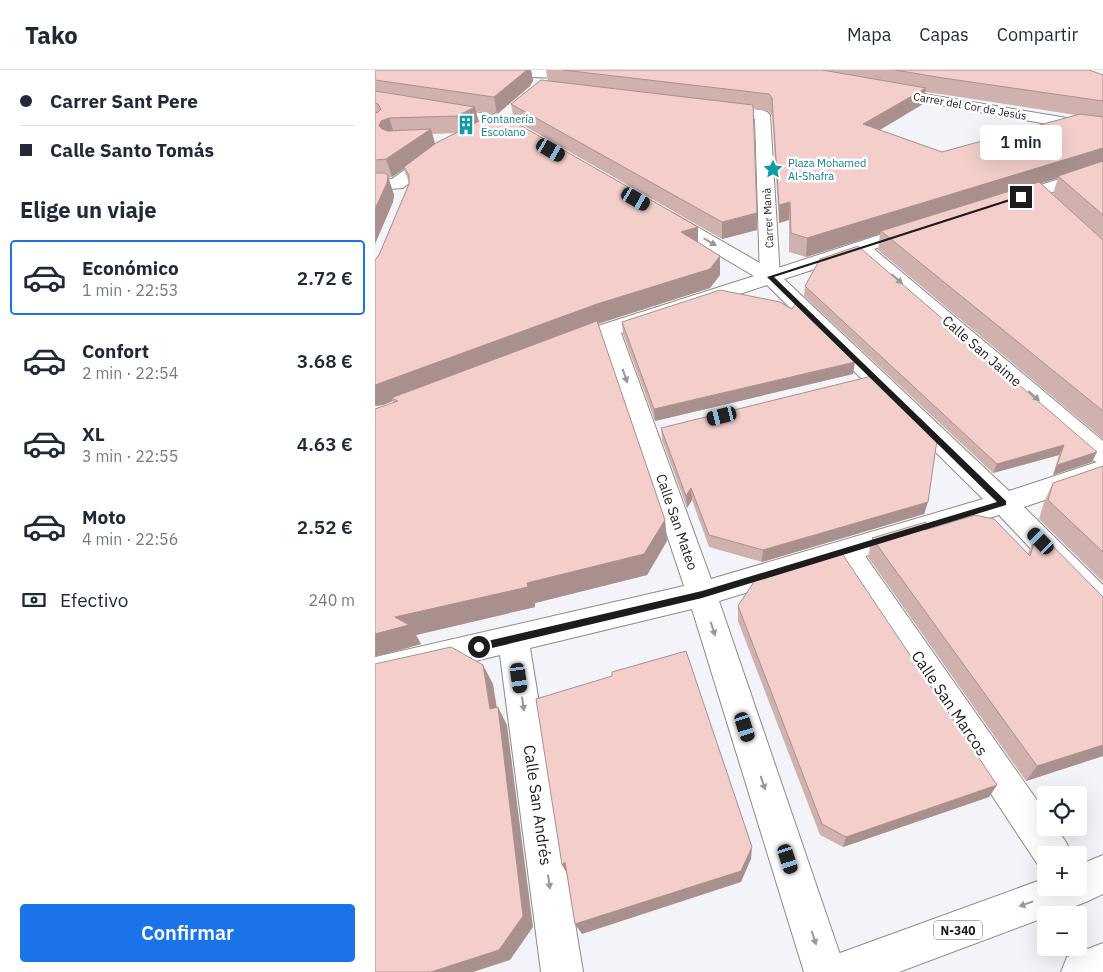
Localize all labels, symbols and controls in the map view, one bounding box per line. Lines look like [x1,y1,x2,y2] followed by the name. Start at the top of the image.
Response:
[25,19,78,51] text: Tako
[847,23,891,46] text: Mapa
[919,23,969,46] text: Capas
[997,23,1078,46] text: Compartir
[50,89,198,113] text: Carrer Sant Pere
[912,89,1028,123] street label: Carrer del Cor de Jesús
[481,112,534,139] place label: Fontanería Escolano
[455,114,477,136] building icon: Fontanería Escolano
[980,124,1062,160] callout: 1 min
[1000,132,1042,152] text: 1 min
[534,136,567,164] car
[50,138,214,162] text: Calle Santo Tomás
[788,156,866,183] place label: Plaza Mohamed Al-Shafra
[762,158,784,180] place icon: Plaza Mohamed Al-Shafra
[619,185,652,213] car
[1010,186,1032,208] route end
[759,187,777,248] street label: Carrer Manà
[20,195,157,224] text: Elige un viaje
[703,237,716,246] one-way arrow
[22,255,67,300] icon: car
[82,256,179,280] text: Económico
[297,266,353,290] text: 2.72 €
[891,273,904,284] one-way arrow
[82,280,178,300] text: 1 min · 22:53
[939,312,1026,391] street label: Calle San Jaime
[22,338,67,383] icon: car
[82,339,149,363] text: Confort
[297,349,353,373] text: 3.68 €
[82,363,178,383] text: 2 min · 22:54
[622,369,630,384] one-way arrow
[1027,390,1040,401] one-way arrow
[705,405,738,427] car
[22,421,67,466] icon: car
[82,422,105,446] text: XL
[297,432,353,456] text: 4.63 €
[82,446,178,466] text: 3 min · 22:55
[652,471,702,573] street label: Calle San Mateo
[22,504,67,549] icon: car
[82,505,126,529] text: Moto
[297,515,353,539] text: 2.52 €
[1025,525,1056,557] car
[82,529,178,549] text: 4 min · 22:56
[20,586,48,614] icon: cash
[60,588,128,612] text: Efectivo
[308,590,355,610] text: 240 m
[709,622,717,637] one-way arrow
[468,636,490,658] route start
[907,647,993,759] street label: Calle San Marcos
[509,662,528,694] car
[519,697,527,713] one-way arrow
[733,710,756,744] car
[520,744,556,866] street label: Calle San Andrés
[760,776,768,791] one-way arrow
[1037,786,1087,956] map controls
[1037,786,1087,836] button: locate
[776,842,799,876] car
[1037,846,1087,896] button: +
[545,875,553,891] one-way arrow
[1018,900,1033,908] one-way arrow
[20,904,355,962] button: Confirmar
[1037,906,1087,956] button: −
[934,920,982,940] road number: N-340
[810,931,818,946] one-way arrow

